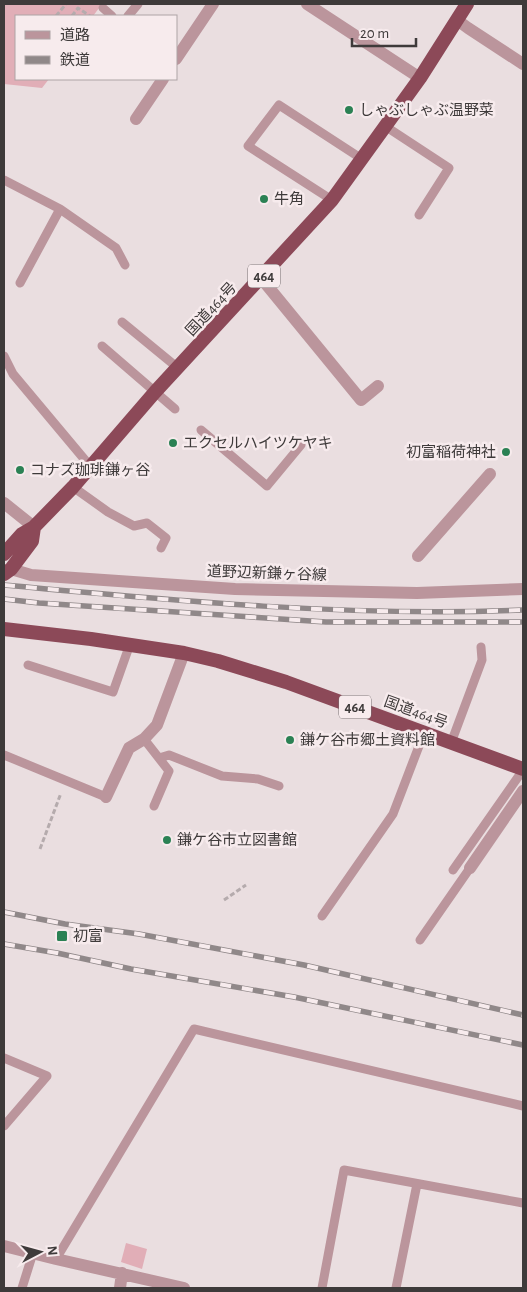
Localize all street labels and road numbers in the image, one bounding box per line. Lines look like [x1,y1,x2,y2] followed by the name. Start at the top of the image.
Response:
[248,264,280,288] road number: 464
[182,279,240,339] street label: 国道464号
[207,562,327,583] street label: 道野辺新鎌ヶ谷線
[382,693,450,731] street label: 国道464号
[339,696,371,719] road number: 464

